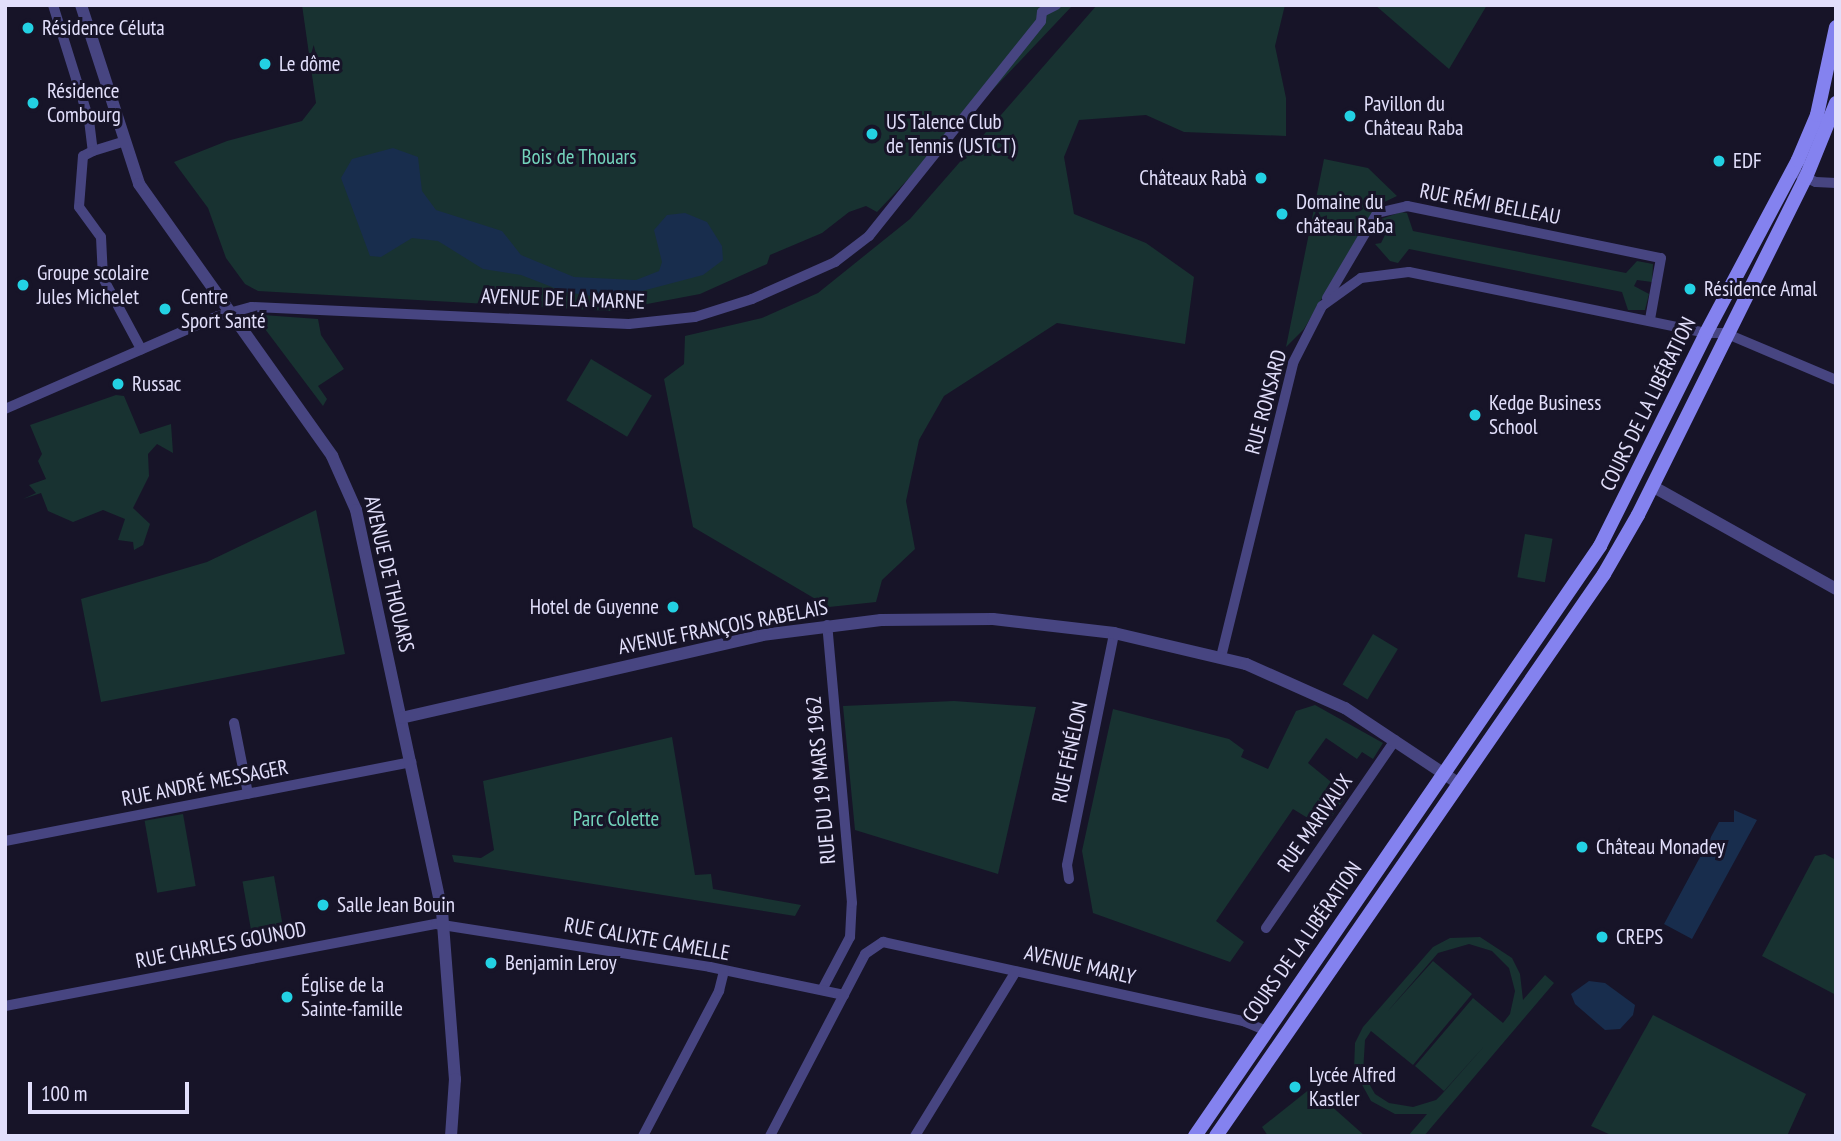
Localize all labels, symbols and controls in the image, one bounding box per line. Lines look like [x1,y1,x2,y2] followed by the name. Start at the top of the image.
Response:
[42,15,165,41] place label: Résidence Céluta
[20,20,36,36] marker: Résidence Céluta
[279,51,340,77] place label: Le dôme
[257,56,273,72] marker: Le dôme
[47,78,121,128] place label: Résidence Combourg
[1364,91,1463,141] place label: Pavillon du Château Raba
[25,95,41,111] marker: Résidence Combourg
[1342,108,1358,124] marker: Pavillon du Château Raba
[886,109,1016,159] place label: US Talence Club de Tennis (USTCT)
[864,126,880,142] marker: US Talence Club de Tennis (USTCT)
[521,144,637,170] park label: Bois de Thouars
[1733,148,1762,174] place label: EDF
[1711,153,1727,169] marker: EDF
[1139,165,1247,191] place label: Châteaux Rabà
[1253,170,1269,186] marker: Châteaux Rabà
[1418,178,1562,230] street label: RUE RÉMI BELLEAU
[1296,189,1393,239] place label: Domaine du château Raba
[1274,206,1290,222] marker: Domaine du château Raba
[37,260,149,310] place label: Groupe scolaire Jules Michelet
[1704,276,1818,302] place label: Résidence Amal
[15,277,31,293] marker: Groupe scolaire Jules Michelet
[1682,281,1698,297] marker: Résidence Amal
[181,284,266,334] place label: Centre Sport Santé
[480,284,646,314] street label: AVENUE DE LA MARNE
[155,299,175,319] marker: Centre Sport Santé
[1595,313,1701,495] street label: COURS DE LA LIBÉRATION
[1240,347,1292,457] street label: RUE RONSARD
[132,371,181,397] place label: Russac
[110,376,126,392] marker: Russac
[1489,390,1601,440] place label: Kedge Business School
[1467,407,1483,423] marker: Kedge Business School
[359,493,419,655] street label: AVENUE DE THOUARS
[530,594,659,620] place label: Hotel de Guyenne
[616,594,830,660] street label: AVENUE FRANÇOIS RABELAIS
[665,599,681,615] marker: Hotel de Guyenne
[801,695,841,865] street label: RUE DU 19 MARS 1962
[1047,699,1093,805] street label: RUE FÉNÉLON
[119,754,291,812] street label: RUE ANDRÉ MESSAGER
[1272,769,1358,877] street label: RUE MARIVAUX
[573,806,659,832] park label: Parc Colette
[1596,834,1725,860] place label: Château Monadey
[1574,839,1590,855] marker: Château Monadey
[1237,857,1367,1027] street label: COURS DE LA LIBÉRATION
[337,892,455,918] place label: Salle Jean Bouin
[315,897,331,913] marker: Salle Jean Bouin
[562,912,732,966] street label: RUE CALIXTE CAMELLE
[134,916,308,974] street label: RUE CHARLES GOUNOD
[1616,924,1663,950] place label: CREPS
[1594,929,1610,945] marker: CREPS
[1022,940,1138,990] street label: AVENUE MARLY
[505,950,617,976] place label: Benjamin Leroy
[483,955,499,971] marker: Benjamin Leroy
[301,972,403,1022] place label: Église de la Sainte-famille
[279,989,295,1005] marker: Église de la Sainte-famille
[1309,1062,1396,1112] place label: Lycée Alfred Kastler
[32,1068,192,1112] scale bar
[1287,1079,1303,1095] marker: Lycée Alfred Kastler
[41,1080,87,1107] text: 100 m

